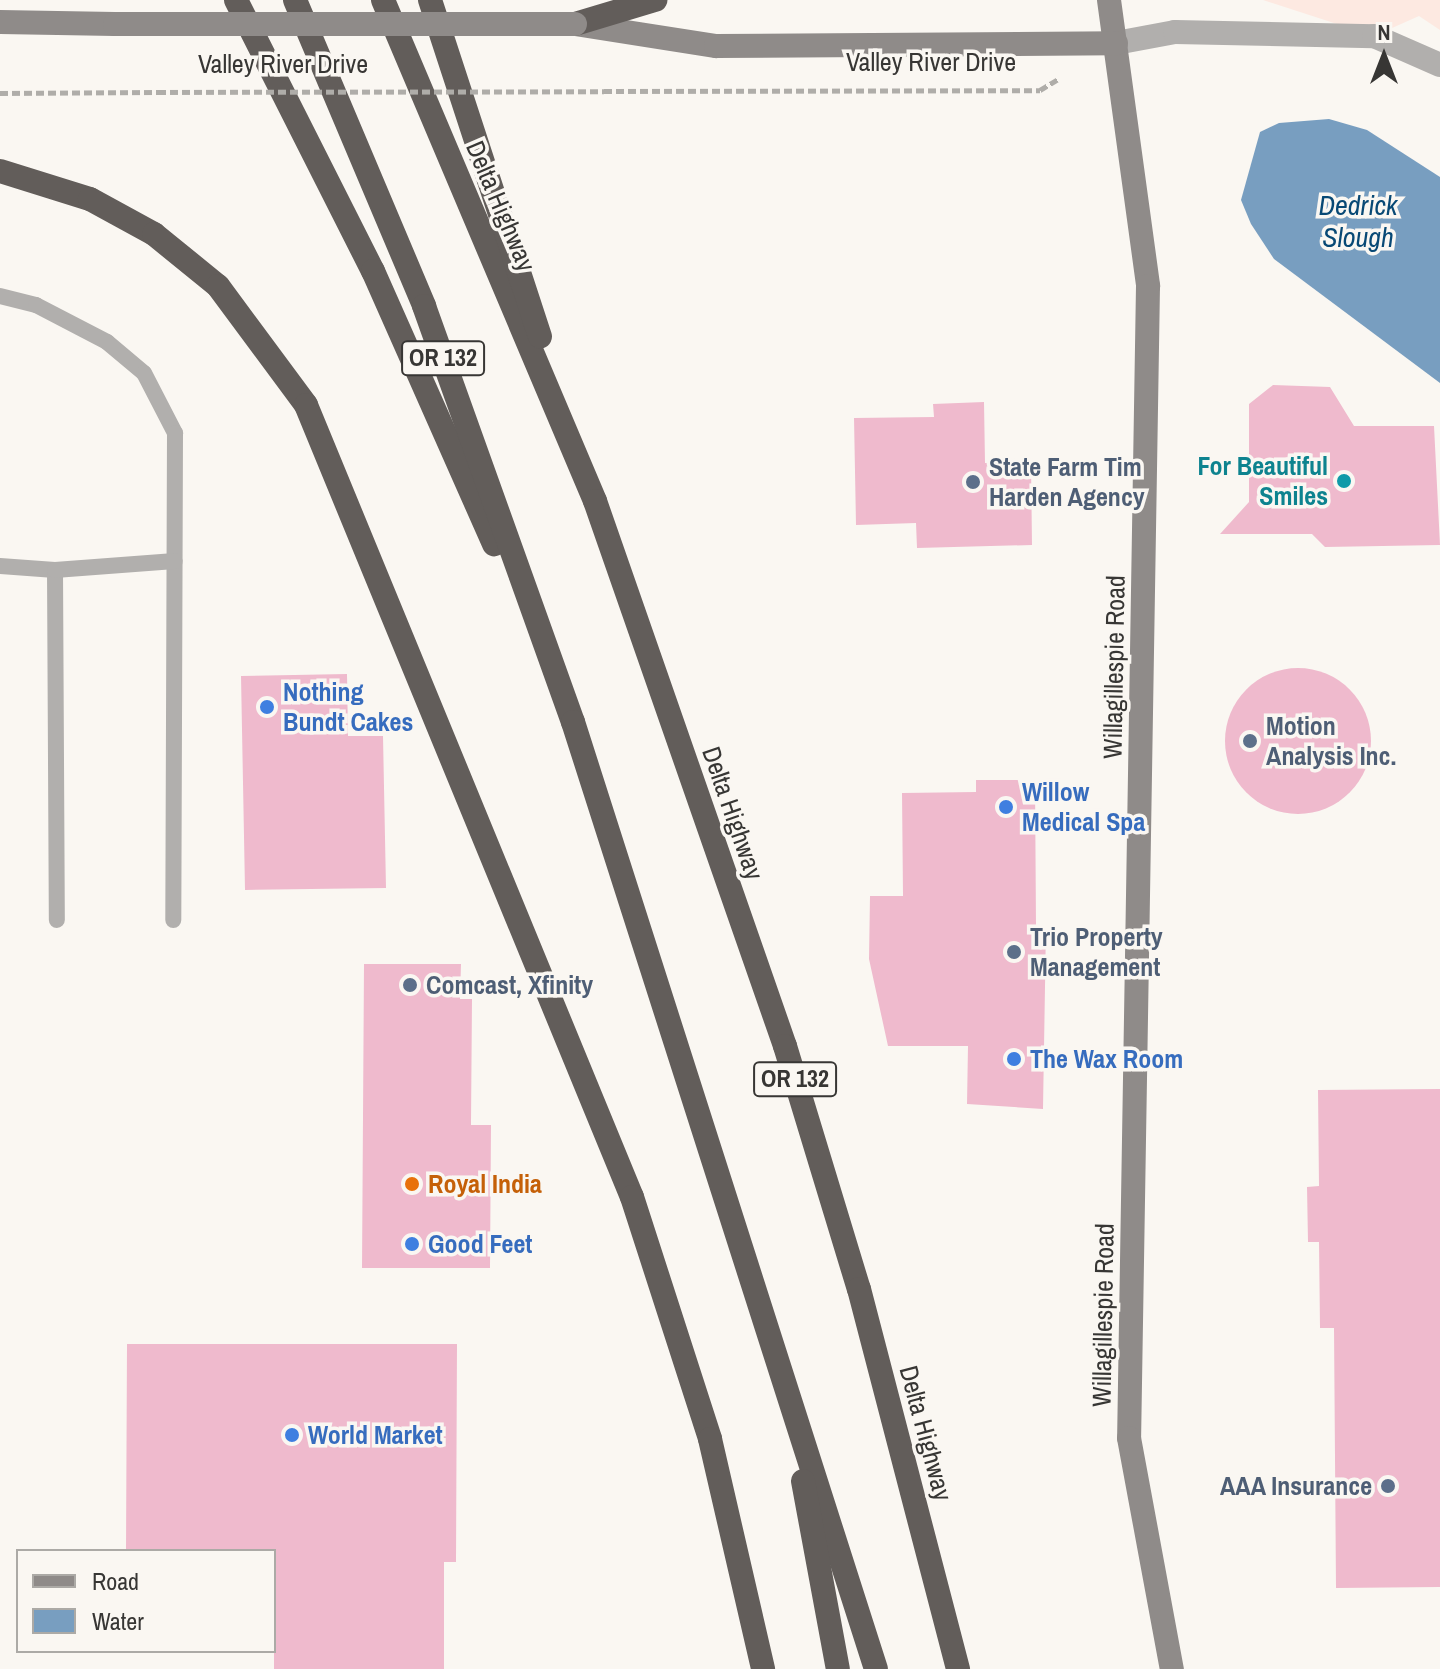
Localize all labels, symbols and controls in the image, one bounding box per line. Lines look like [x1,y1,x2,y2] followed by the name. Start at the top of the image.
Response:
[1344,16,1424,96] north arrow
[1377,17,1391,47] text: N
[846,46,1016,78] street label: Valley River Drive
[198,48,368,80] street label: Valley River Drive
[460,136,542,276] street label: Delta Highway
[1318,188,1398,254] water label: Dedrick Slough
[401,338,485,378] road number: OR 132
[1198,450,1328,512] place label: For Beautiful Smiles
[989,451,1145,512] place label: State Farm Tim Harden Agency
[1335,472,1353,490] marker: For Beautiful Smiles
[964,473,982,491] marker: State Farm Tim Harden Agency
[1097,575,1131,759] street label: Willagillespie Road
[283,676,413,738] place label: Nothing Bundt Cakes
[258,698,276,716] marker: Nothing Bundt Cakes
[1266,710,1396,772] place label: Motion Analysis Inc.
[1241,732,1259,750] marker: Motion Analysis Inc.
[696,742,770,884] street label: Delta Highway
[1022,776,1145,838] place label: Willow Medical Spa
[997,798,1015,816] marker: Willow Medical Spa
[1030,921,1163,982] place label: Trio Property Management
[1005,943,1023,961] marker: Trio Property Management
[426,969,593,1001] place label: Comcast, Xfinity
[401,976,419,994] marker: Comcast, Xfinity
[1030,1043,1183,1075] place label: The Wax Room
[1005,1050,1023,1068] marker: The Wax Room
[753,1059,837,1099] road number: OR 132
[428,1168,542,1200] place label: Royal India
[403,1175,421,1193] marker: Royal India
[1086,1223,1120,1407] street label: Willagillespie Road
[428,1228,532,1260] place label: Good Feet
[403,1235,421,1253] marker: Good Feet
[893,1362,959,1504] street label: Delta Highway
[308,1419,443,1451] place label: World Market
[283,1426,301,1444] marker: World Market
[1219,1470,1372,1502] place label: AAA Insurance
[1379,1477,1397,1495] marker: AAA Insurance
[16,1549,276,1653] legend
[92,1565,139,1597] text: Road
[92,1605,144,1637] text: Water

